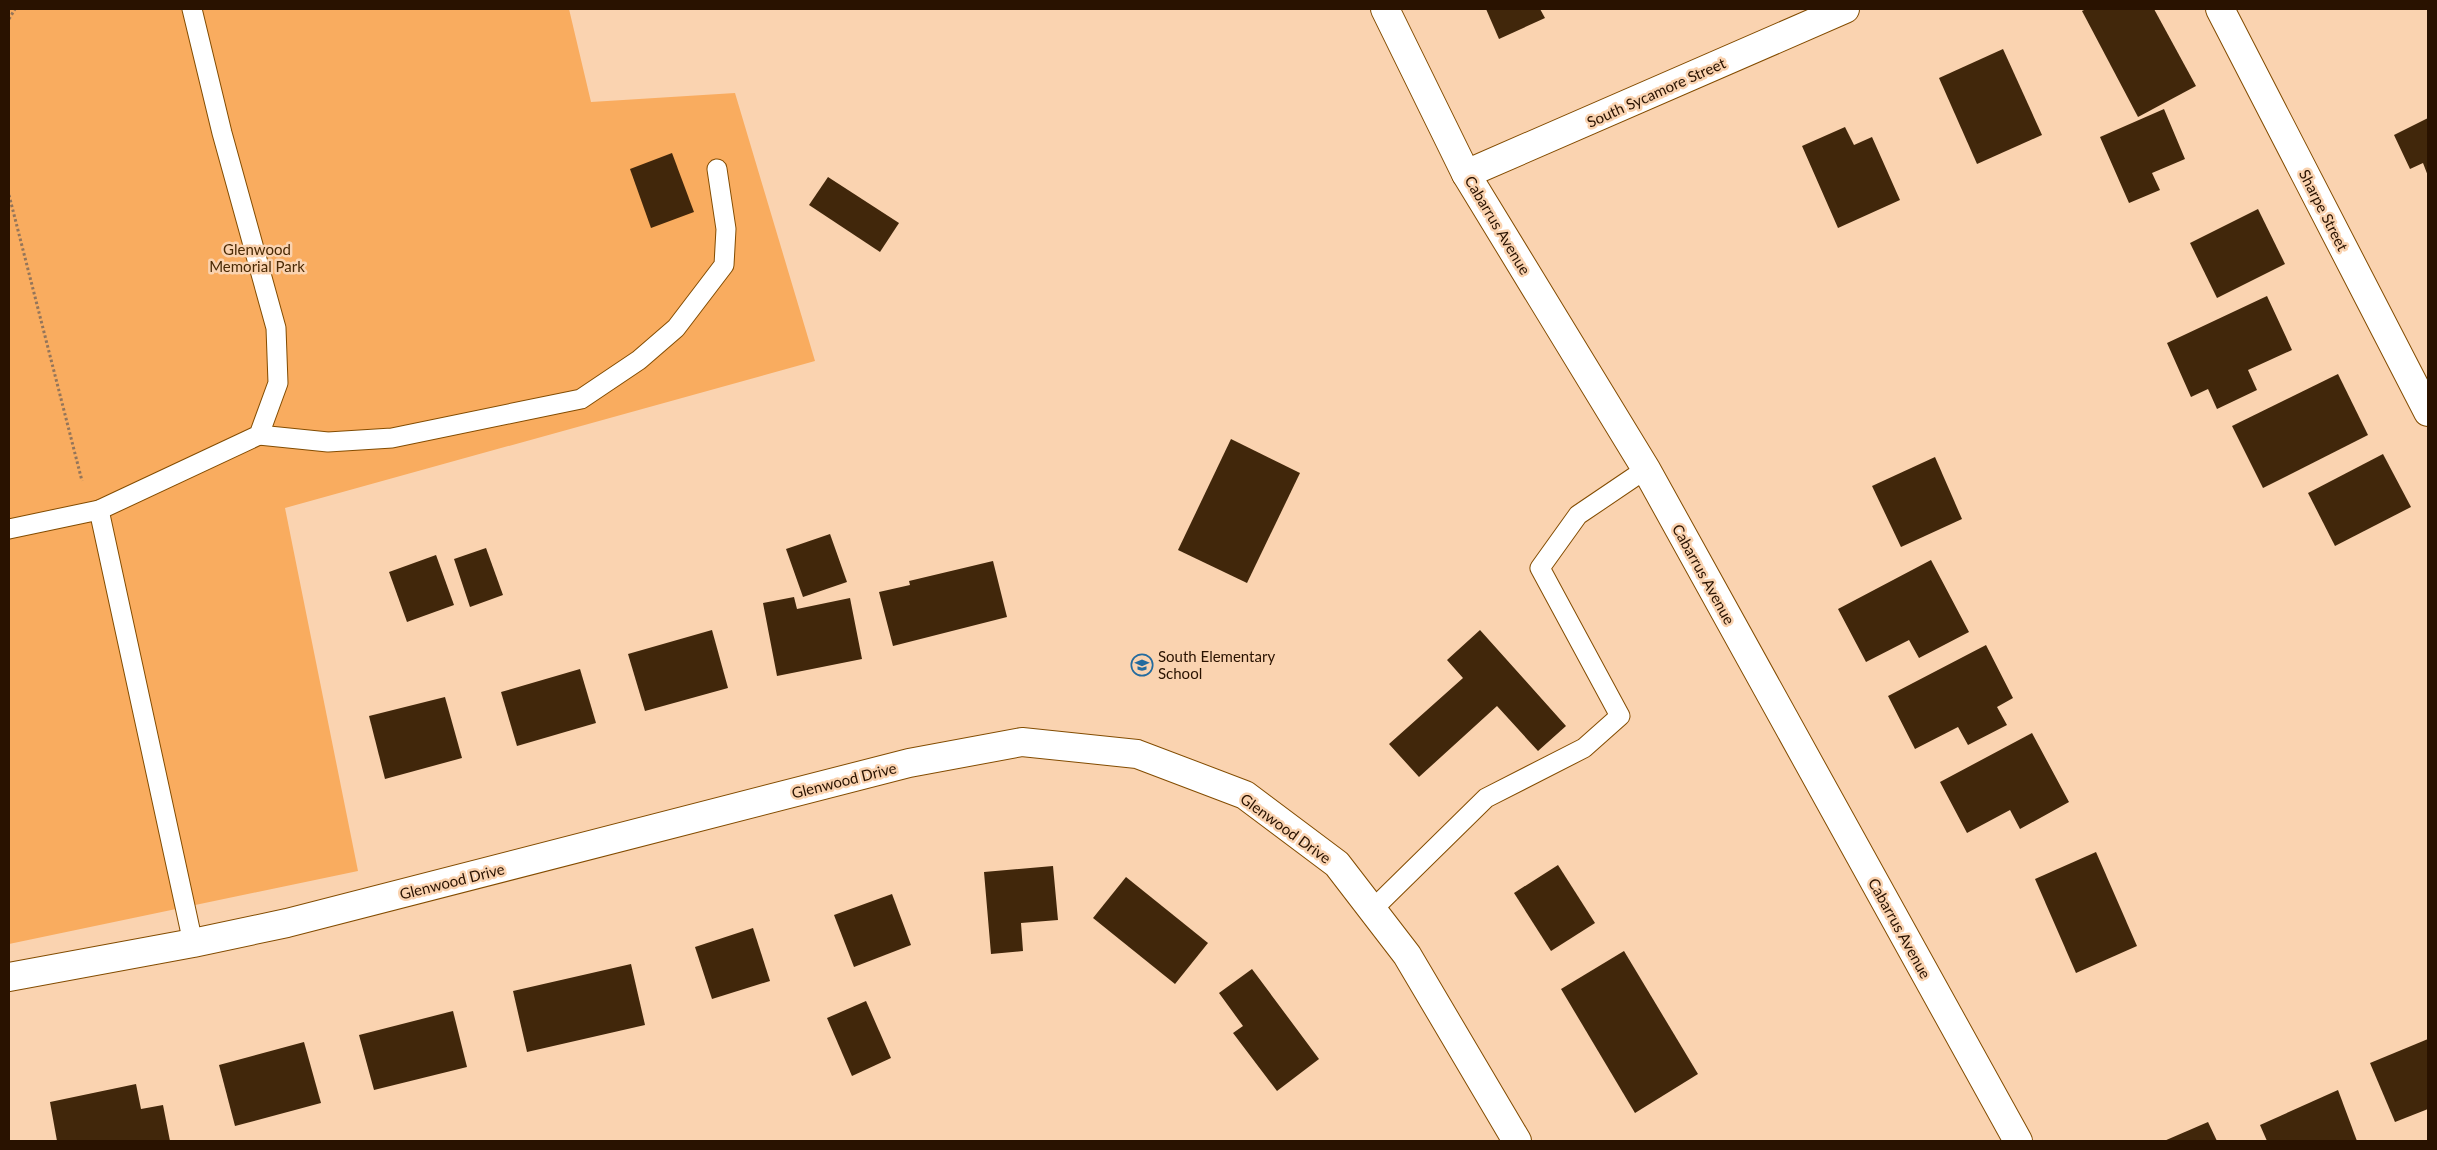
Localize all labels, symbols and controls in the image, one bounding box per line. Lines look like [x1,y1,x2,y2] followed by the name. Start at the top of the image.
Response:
[1584,53,1729,131] street label: South Sycamore Street
[2296,166,2352,254] street label: Sharpe Street
[1461,172,1535,278] street label: Cabarrus Avenue
[209,240,305,275] park label: Glenwood Memorial Park
[1669,521,1739,627] street label: Cabarrus Avenue
[1158,647,1275,682] place label: South Elementary School
[1130,653,1154,677] school or university icon: South Elementary School
[790,758,898,802] street label: Glenwood Drive
[1237,789,1335,867] street label: Glenwood Drive
[398,859,506,903] street label: Glenwood Drive
[1865,875,1935,981] street label: Cabarrus Avenue

